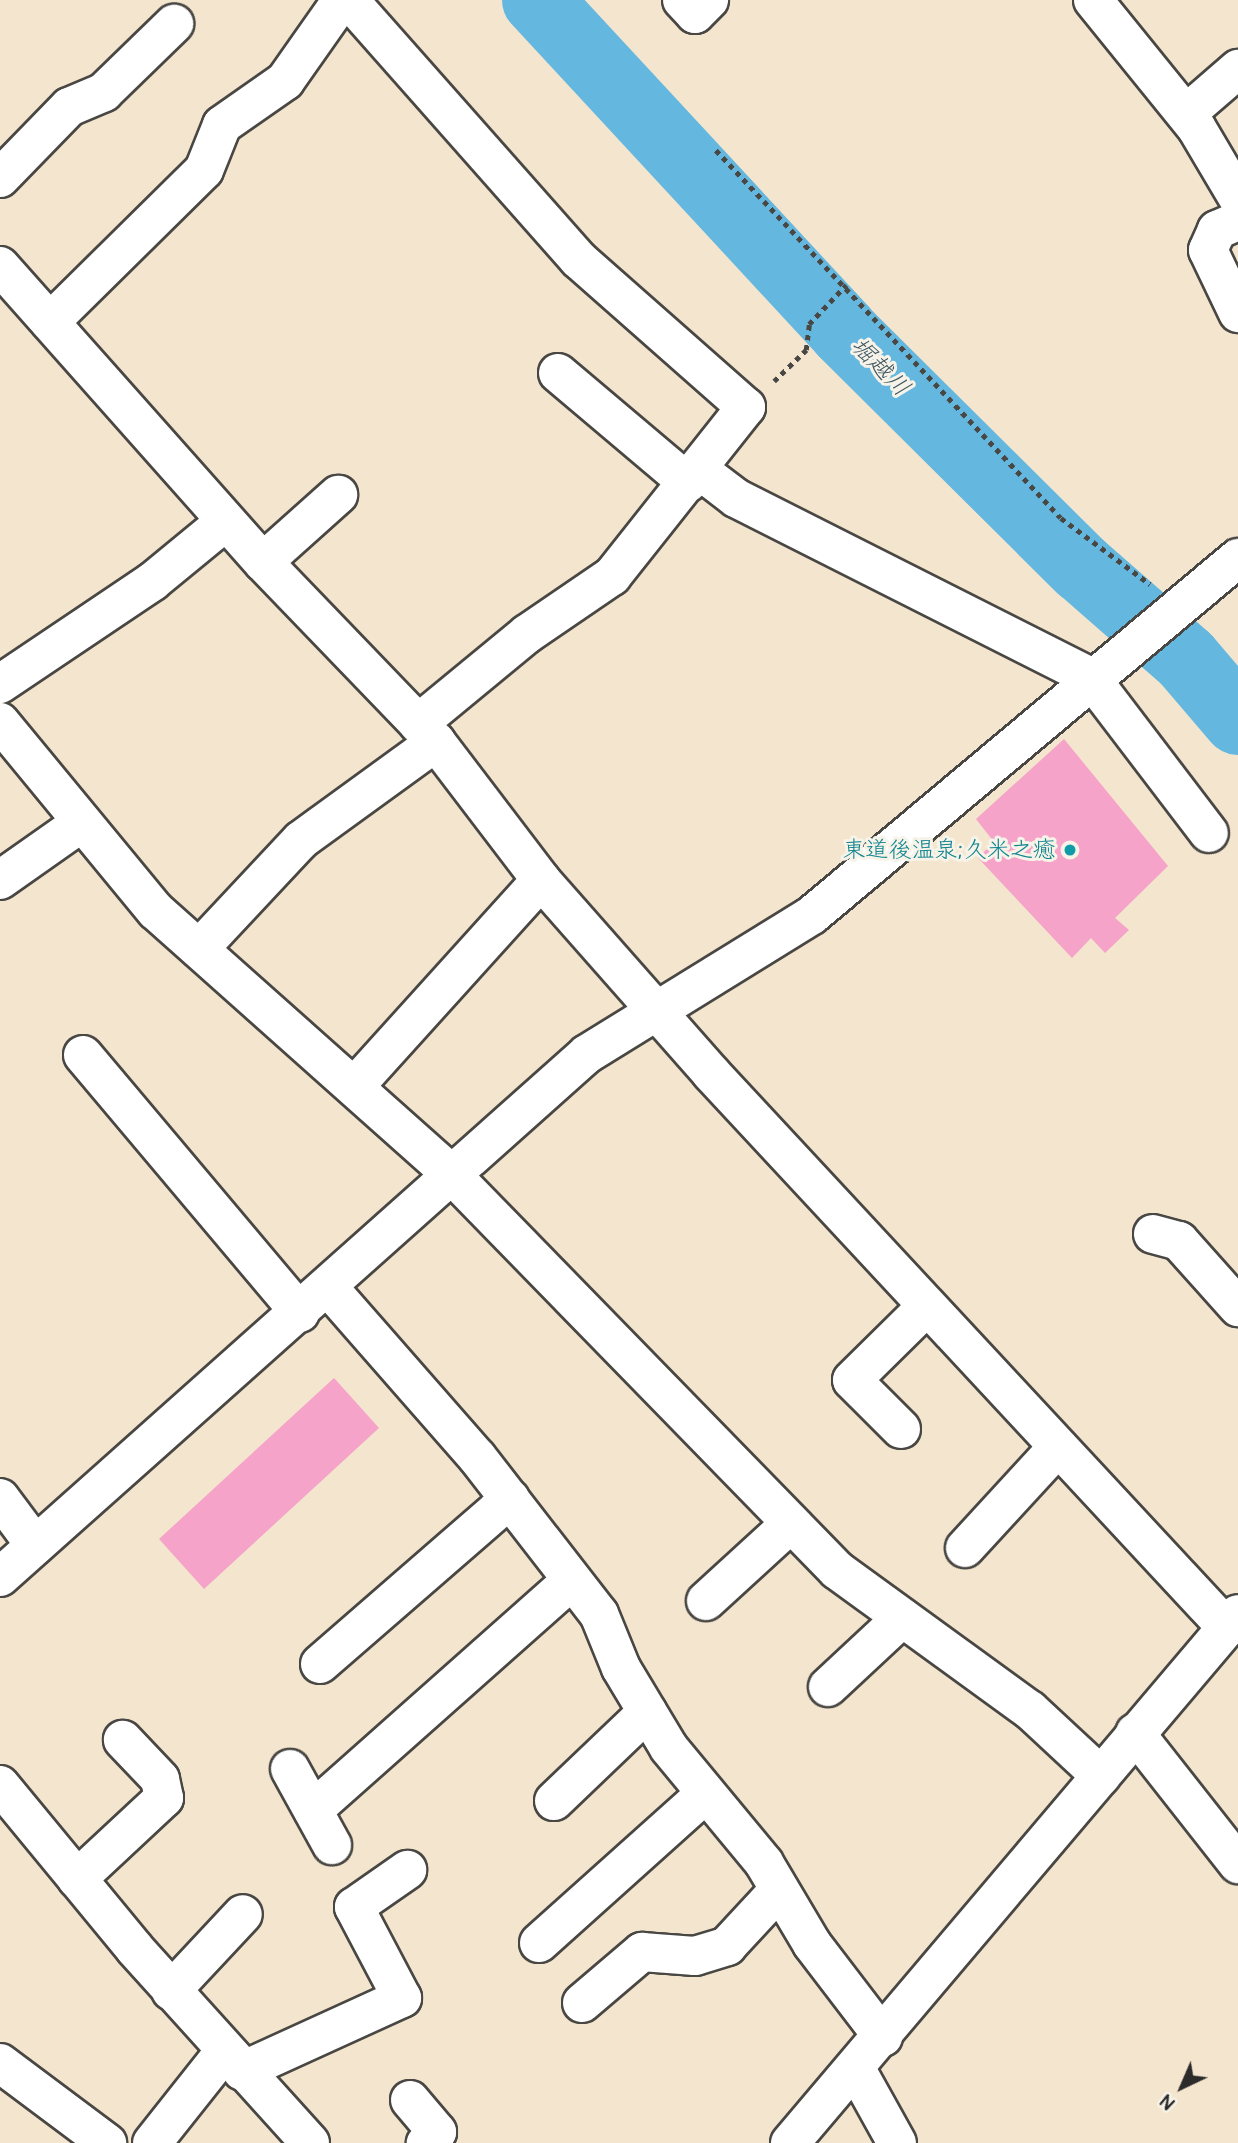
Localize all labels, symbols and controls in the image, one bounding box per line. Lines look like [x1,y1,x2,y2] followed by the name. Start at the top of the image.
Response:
[844,331,916,403] water label: 堀越川
[843,836,1056,864] place label: 東道後温泉;久米之癒
[1062,842,1078,858] marker: 東道後温泉;久米之癒
[1147,2052,1217,2122] north arrow
[1154,2089,1180,2115] text: N

